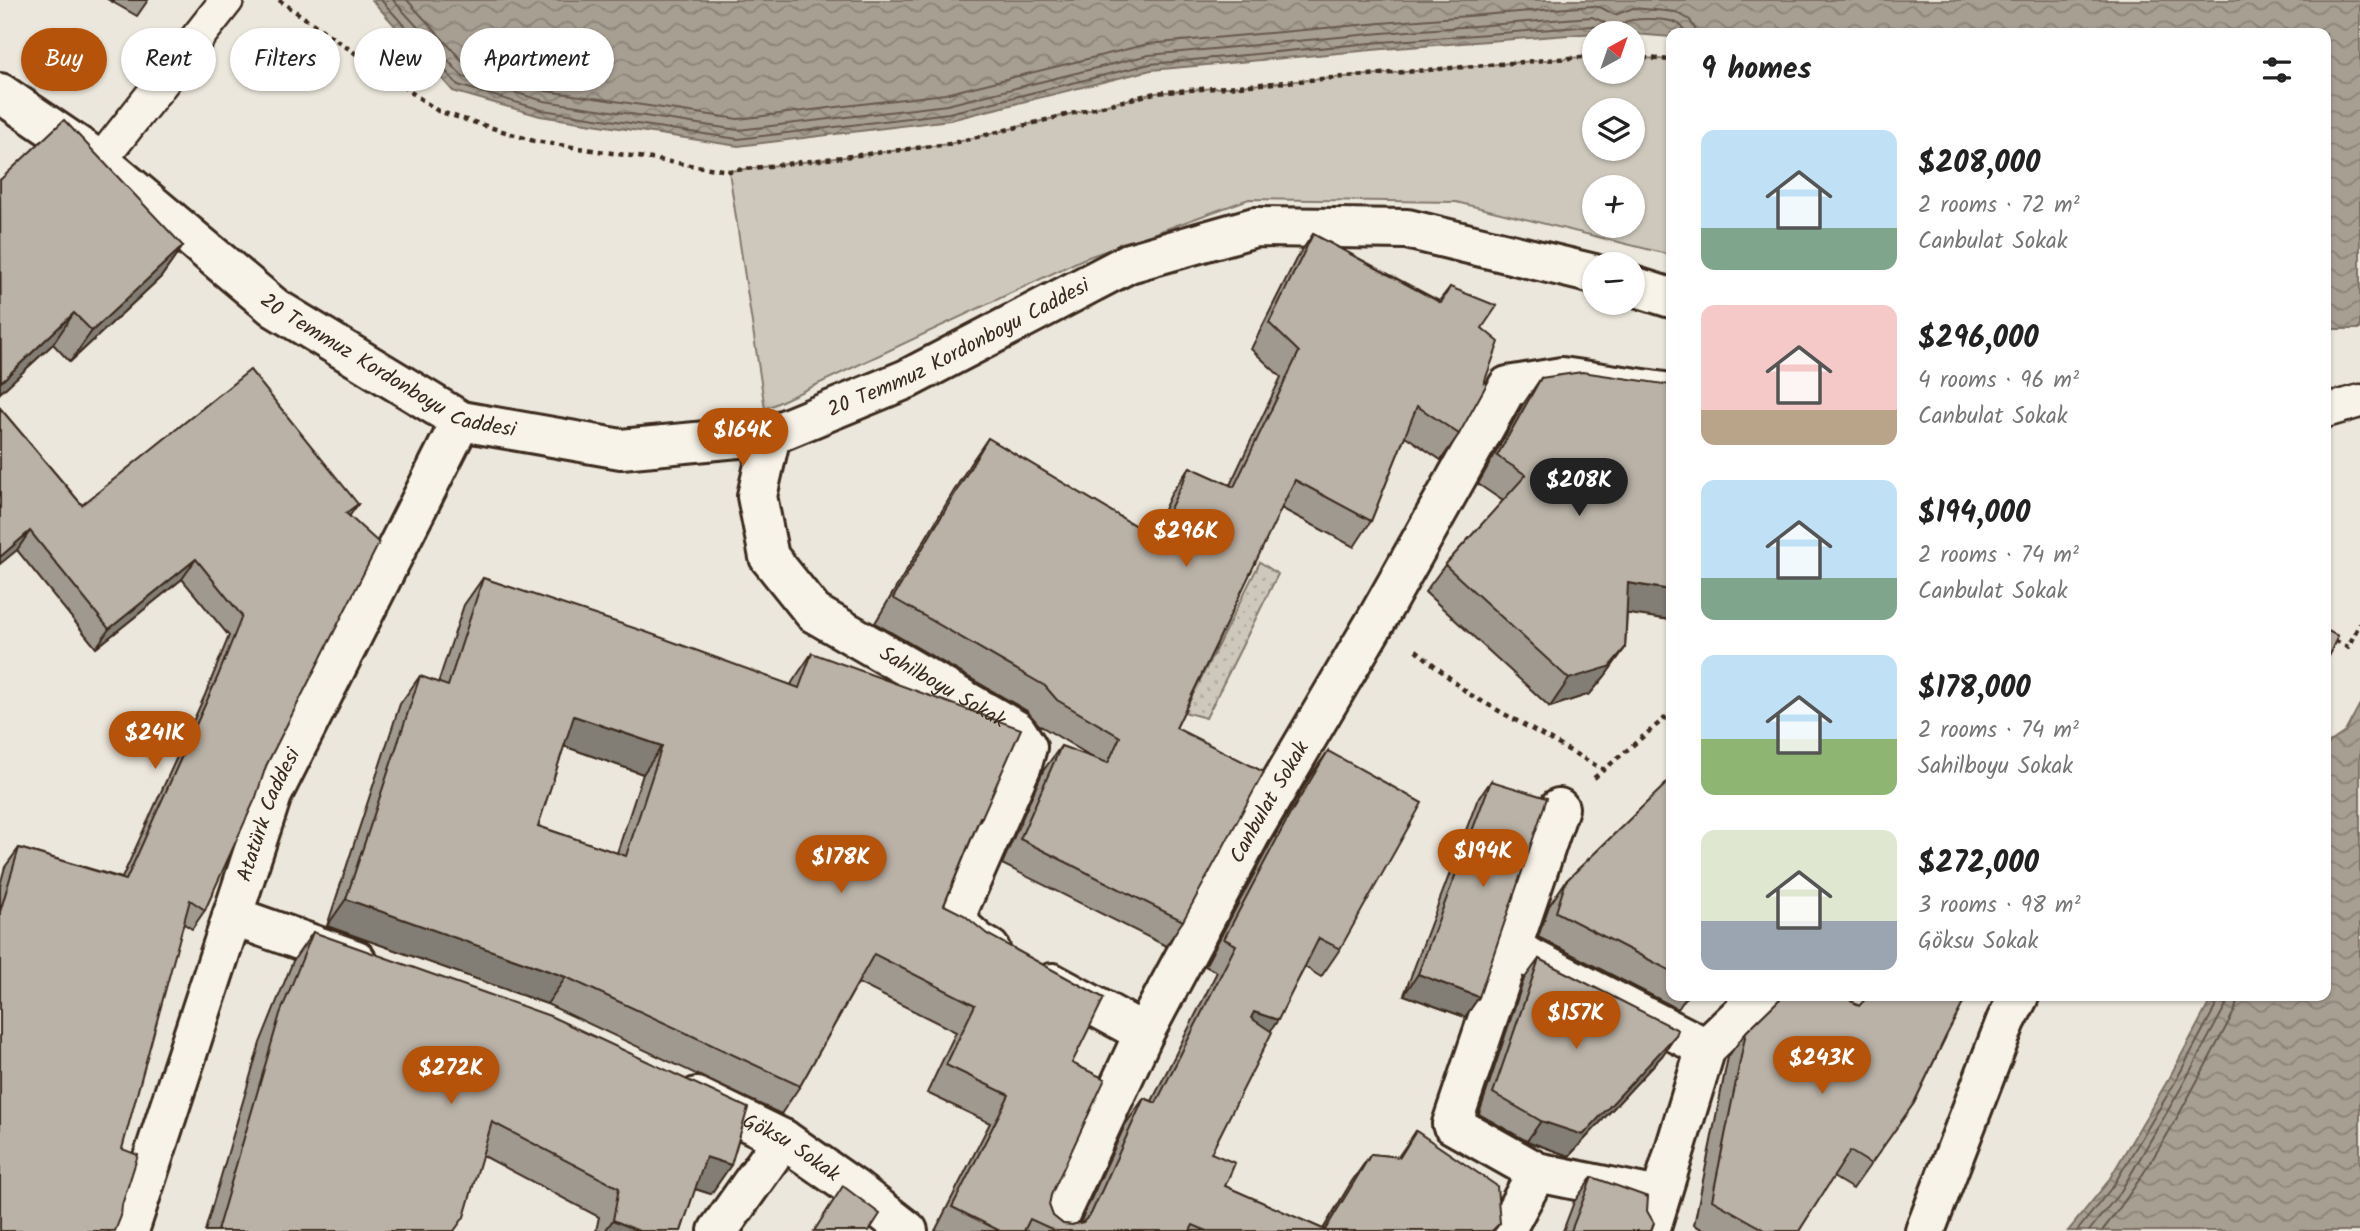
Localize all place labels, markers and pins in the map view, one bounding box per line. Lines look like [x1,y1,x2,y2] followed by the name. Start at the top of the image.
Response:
[694,408,792,468] pin: $164K
[1530,458,1628,518] pin: $208K
[1137,510,1235,569] pin: $296K
[106,712,204,771] pin: $241K
[1434,830,1532,889] pin: $194K
[792,836,890,895] pin: $178K
[1527,992,1625,1051] pin: $157K
[1773,1036,1871,1096] pin: $243K
[402,1046,500,1106] pin: $272K

